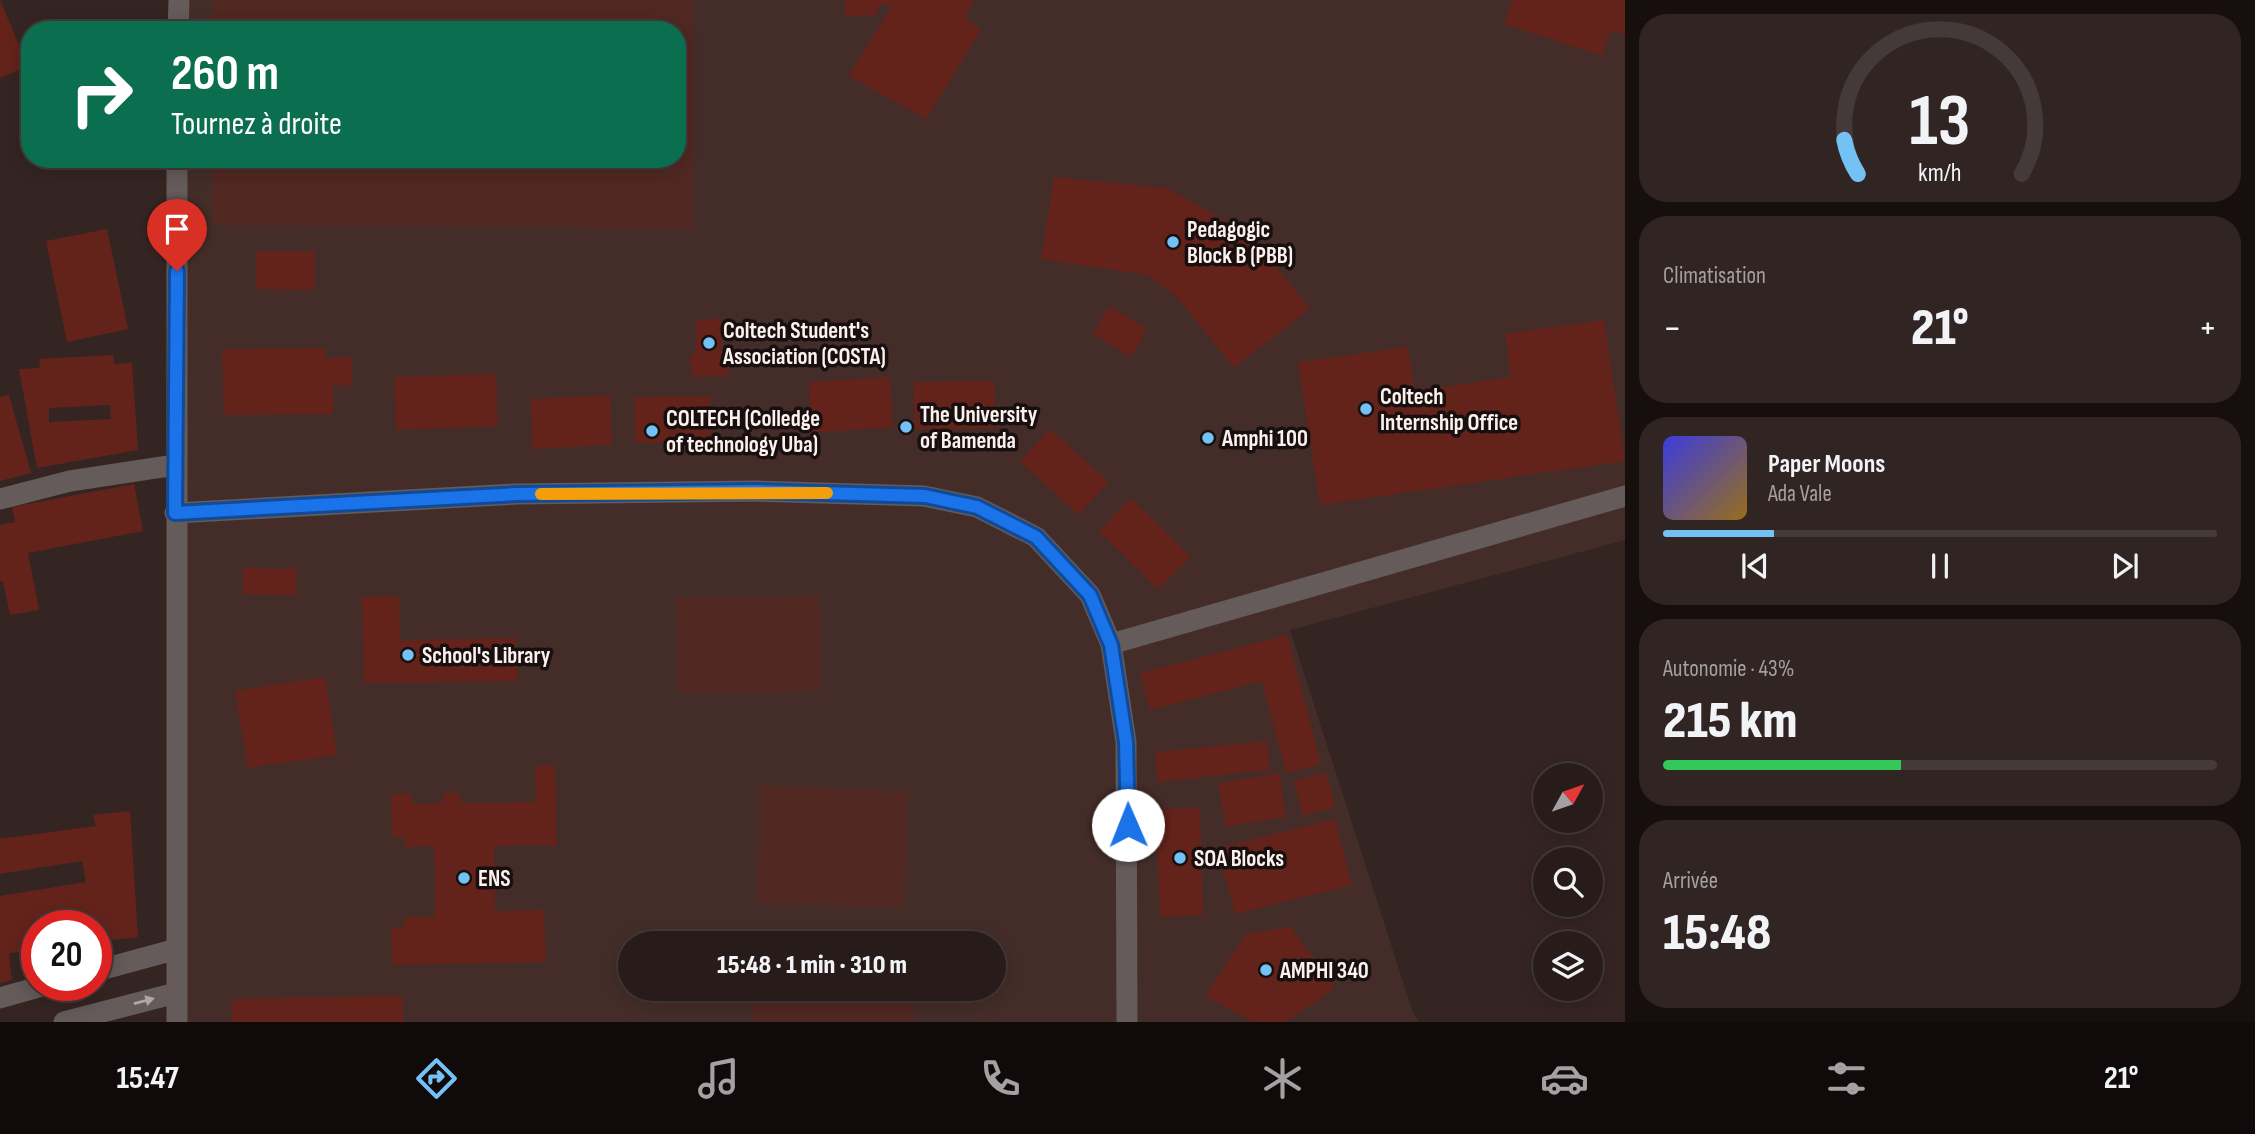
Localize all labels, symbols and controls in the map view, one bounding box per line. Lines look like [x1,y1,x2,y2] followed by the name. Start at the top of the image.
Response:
[171,45,279,104] text: 260 m
[56,49,147,140] icon: right
[1909,78,1971,166] text: 13
[171,105,342,144] text: Tournez à droite
[1918,158,1962,189] text: km/h
[147,199,207,271] pin
[158,210,196,248] icon: arrive
[1187,216,1293,270] place label: Pedagogic Block B (PBB)
[1165,234,1181,250] marker: Pedagogic Block B (PBB)
[1663,262,1766,290] text: Climatisation
[1911,297,1969,360] text: 21°
[1663,306,1682,351] text: −
[2198,306,2217,351] text: +
[722,317,886,371] place label: Coltech Student's Association (COSTA)
[701,335,717,351] marker: Coltech Student's Association (COSTA)
[1380,383,1518,437] place label: Coltech Internship Office
[920,401,1038,455] place label: The University of Bamenda
[1358,401,1374,417] marker: Coltech Internship Office
[666,405,820,459] place label: COLTECH (Colledge of technology Uba)
[898,419,914,435] marker: The University of Bamenda
[644,423,660,439] marker: COLTECH (Colledge of technology Uba)
[1221,425,1308,453] place label: Amphi 100
[1200,430,1216,446] marker: Amphi 100
[1768,449,1885,480] text: Paper Moons
[1768,480,1832,508] text: Ada Vale
[1736,547,1774,585] icon: previous
[1921,547,1959,585] icon: pause
[2106,547,2144,585] icon: next
[422,642,551,670] place label: School's Library
[400,647,416,663] marker: School's Library
[1663,655,1794,683] text: Autonomie · 43%
[1663,690,1797,753] text: 215 km
[1533,763,1603,833] north arrow
[1533,763,1603,1001] map controls
[1091,788,1165,862] position arrow
[1194,845,1284,873] place label: SOA Blocks
[1533,847,1603,917] button: search
[1172,850,1188,866] marker: SOA Blocks
[478,865,511,893] place label: ENS
[1663,867,1718,895] text: Arrivée
[456,870,472,886] marker: ENS
[1663,902,1771,965] text: 15:48
[21,910,112,1001] speed limit sign: 20
[1533,931,1603,1001] button: layers
[717,950,907,981] text: 15:48 · 1 min · 310 m
[1279,957,1369,985] place label: AMPHI 340
[1258,962,1274,978] marker: AMPHI 340
[133,995,155,1006] one-way arrow
[412,1054,461,1103] icon: directions
[694,1054,743,1103] icon: music
[976,1054,1025,1103] icon: phone
[1258,1054,1307,1103] icon: climate
[1540,1054,1589,1103] icon: car
[1822,1054,1871,1103] icon: filters
[117,1059,179,1098] text: 15:47
[2104,1059,2138,1098] text: 21°

